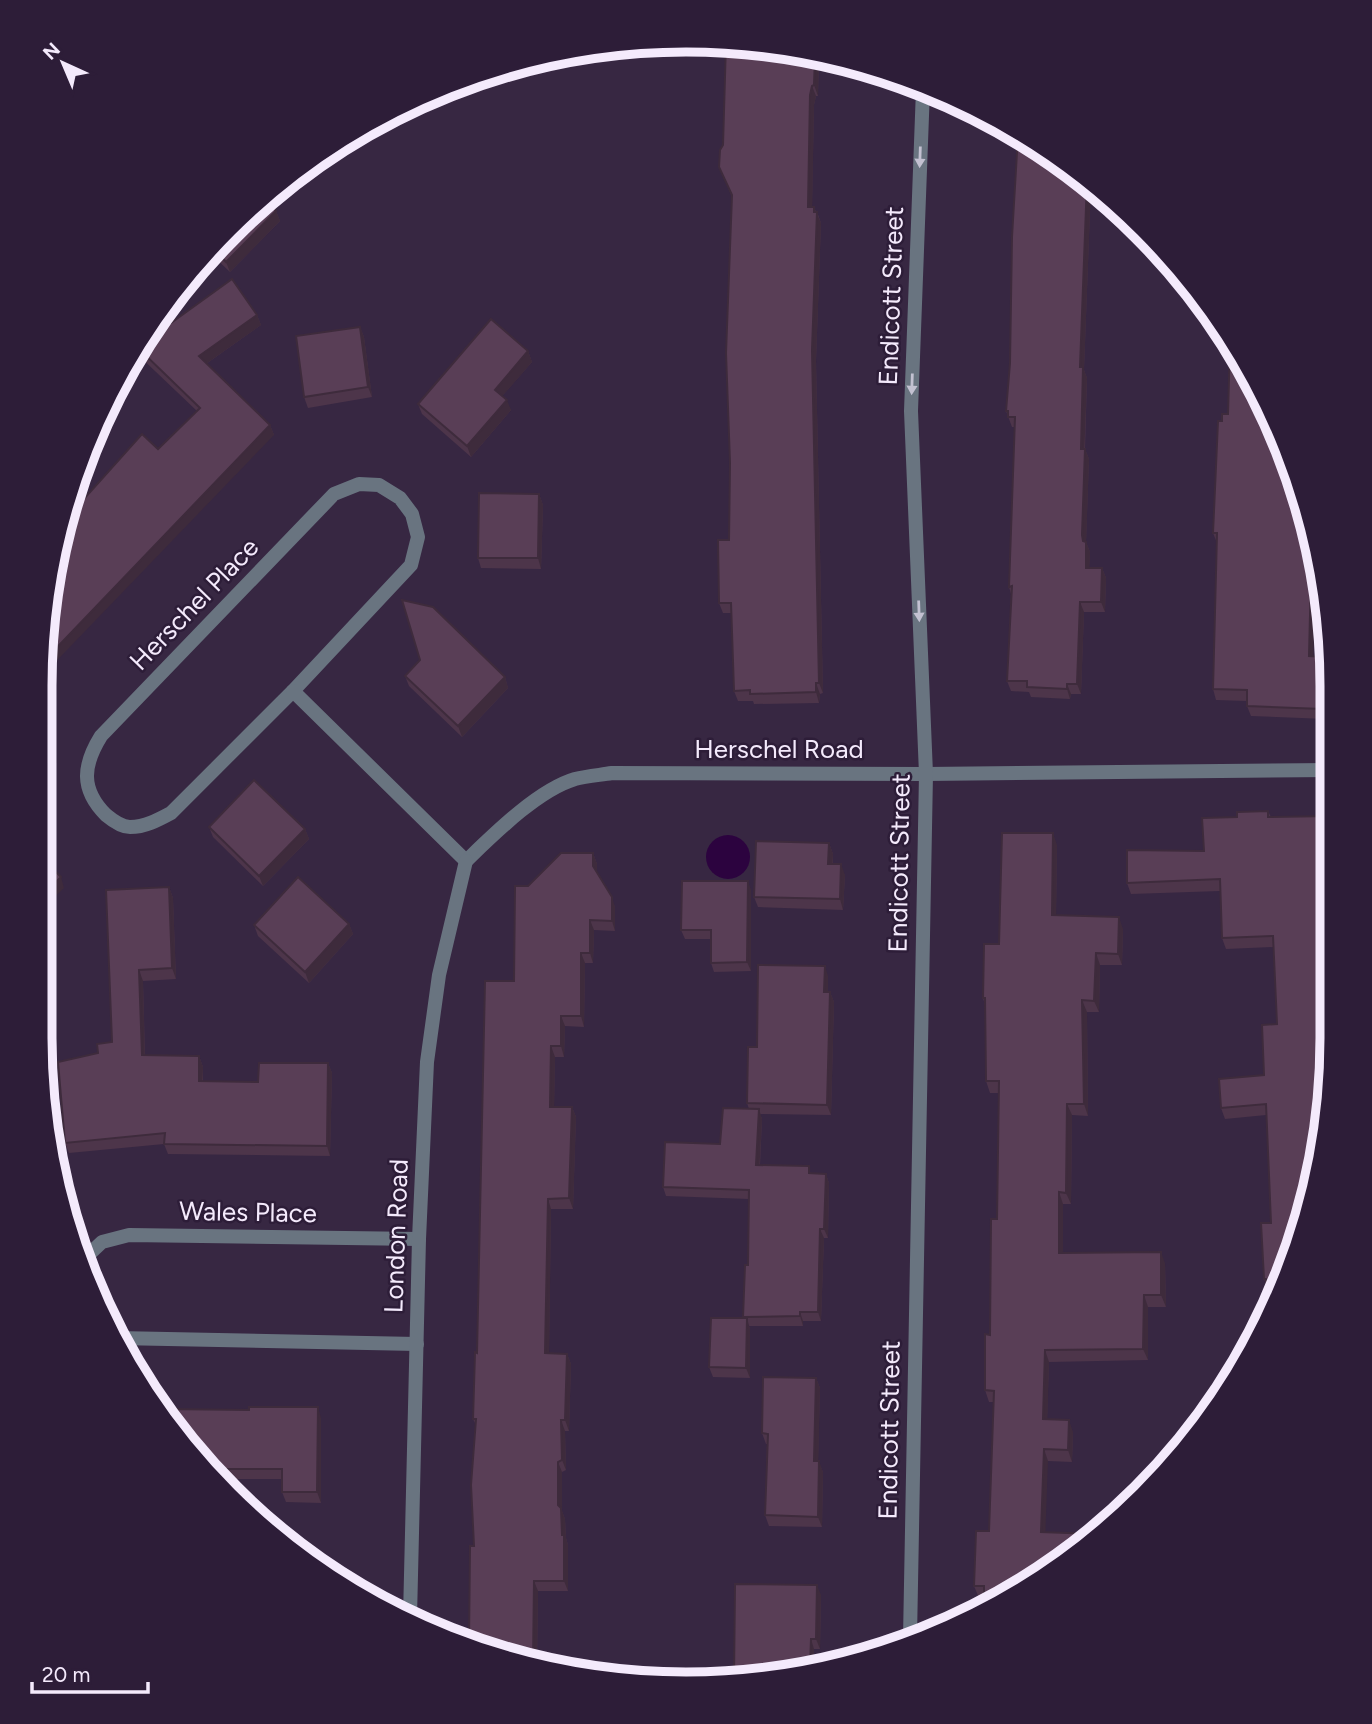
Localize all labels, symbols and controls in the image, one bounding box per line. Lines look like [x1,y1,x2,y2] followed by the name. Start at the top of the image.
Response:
[28,28,98,98] north arrow
[38,38,65,65] text: N
[915,146,926,168] one-way arrow
[872,206,910,386] street label: Endicott Street
[906,373,917,395] one-way arrow
[123,531,265,677] street label: Herschel Place
[913,601,924,623] one-way arrow
[694,733,864,765] street label: Herschel Road
[881,773,917,953] street label: Endicott Street
[377,1158,415,1314] street label: London Road
[179,1195,317,1229] street label: Wales Place
[871,1340,907,1520] street label: Endicott Street
[32,1650,147,1694] scale bar
[42,1662,90,1687] text: 20 m

